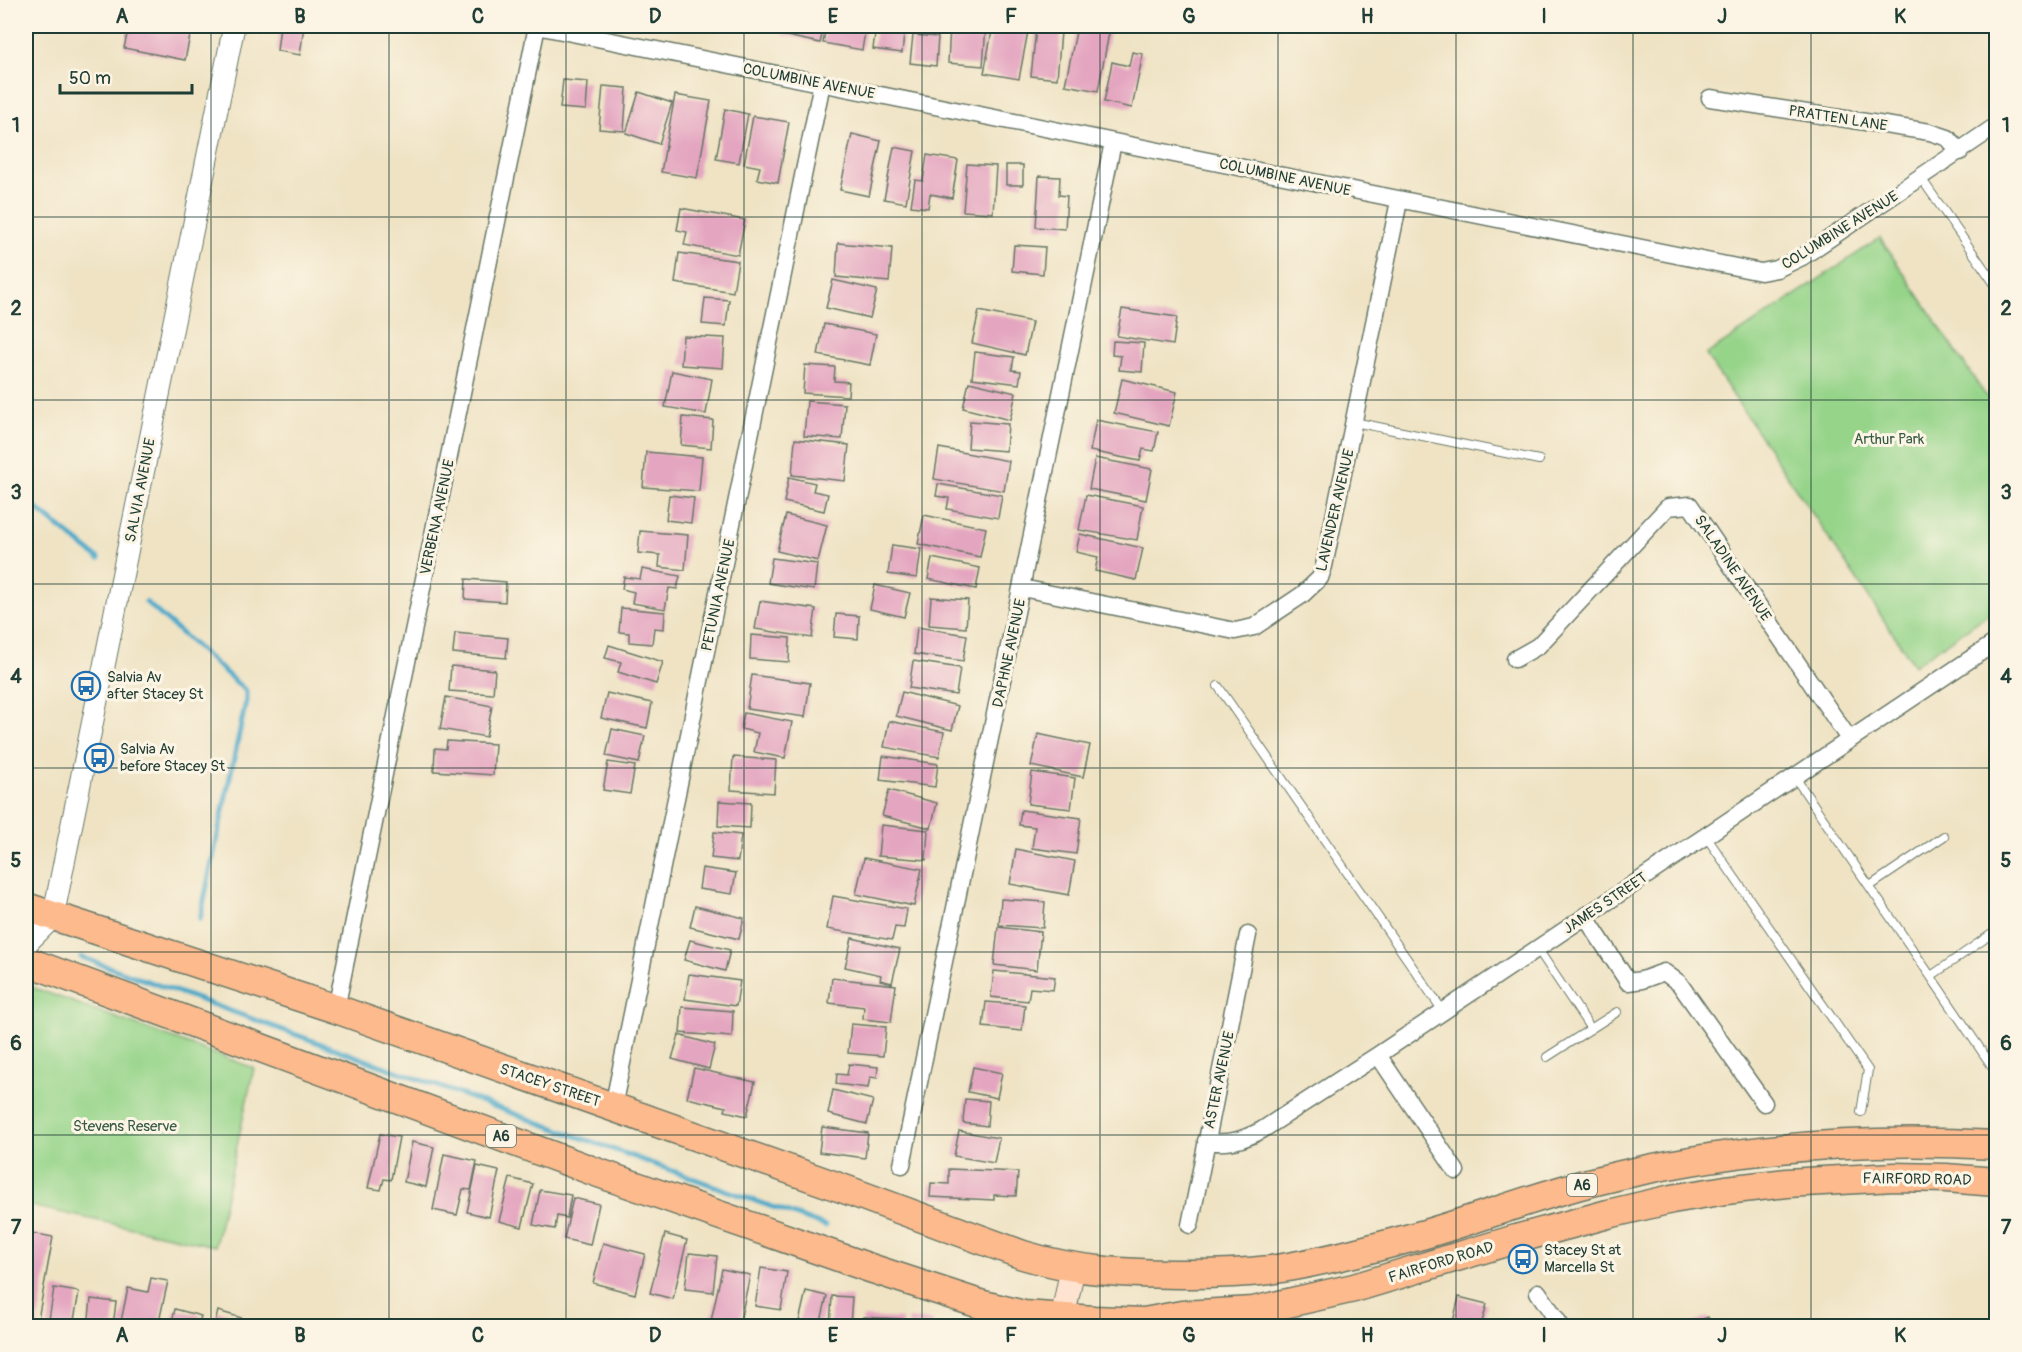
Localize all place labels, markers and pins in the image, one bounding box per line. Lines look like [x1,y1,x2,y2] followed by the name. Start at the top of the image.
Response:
[107,668,204,704] place label: Salvia Av after Stacey St
[70,670,102,702] bus stop icon: Salvia Av after Stacey St
[120,740,226,776] place label: Salvia Av before Stacey St
[83,742,115,774] bus stop icon: Salvia Av before Stacey St
[1544,1241,1622,1277] place label: Stacey St at Marcella St
[1507,1243,1539,1275] bus stop icon: Stacey St at Marcella St

